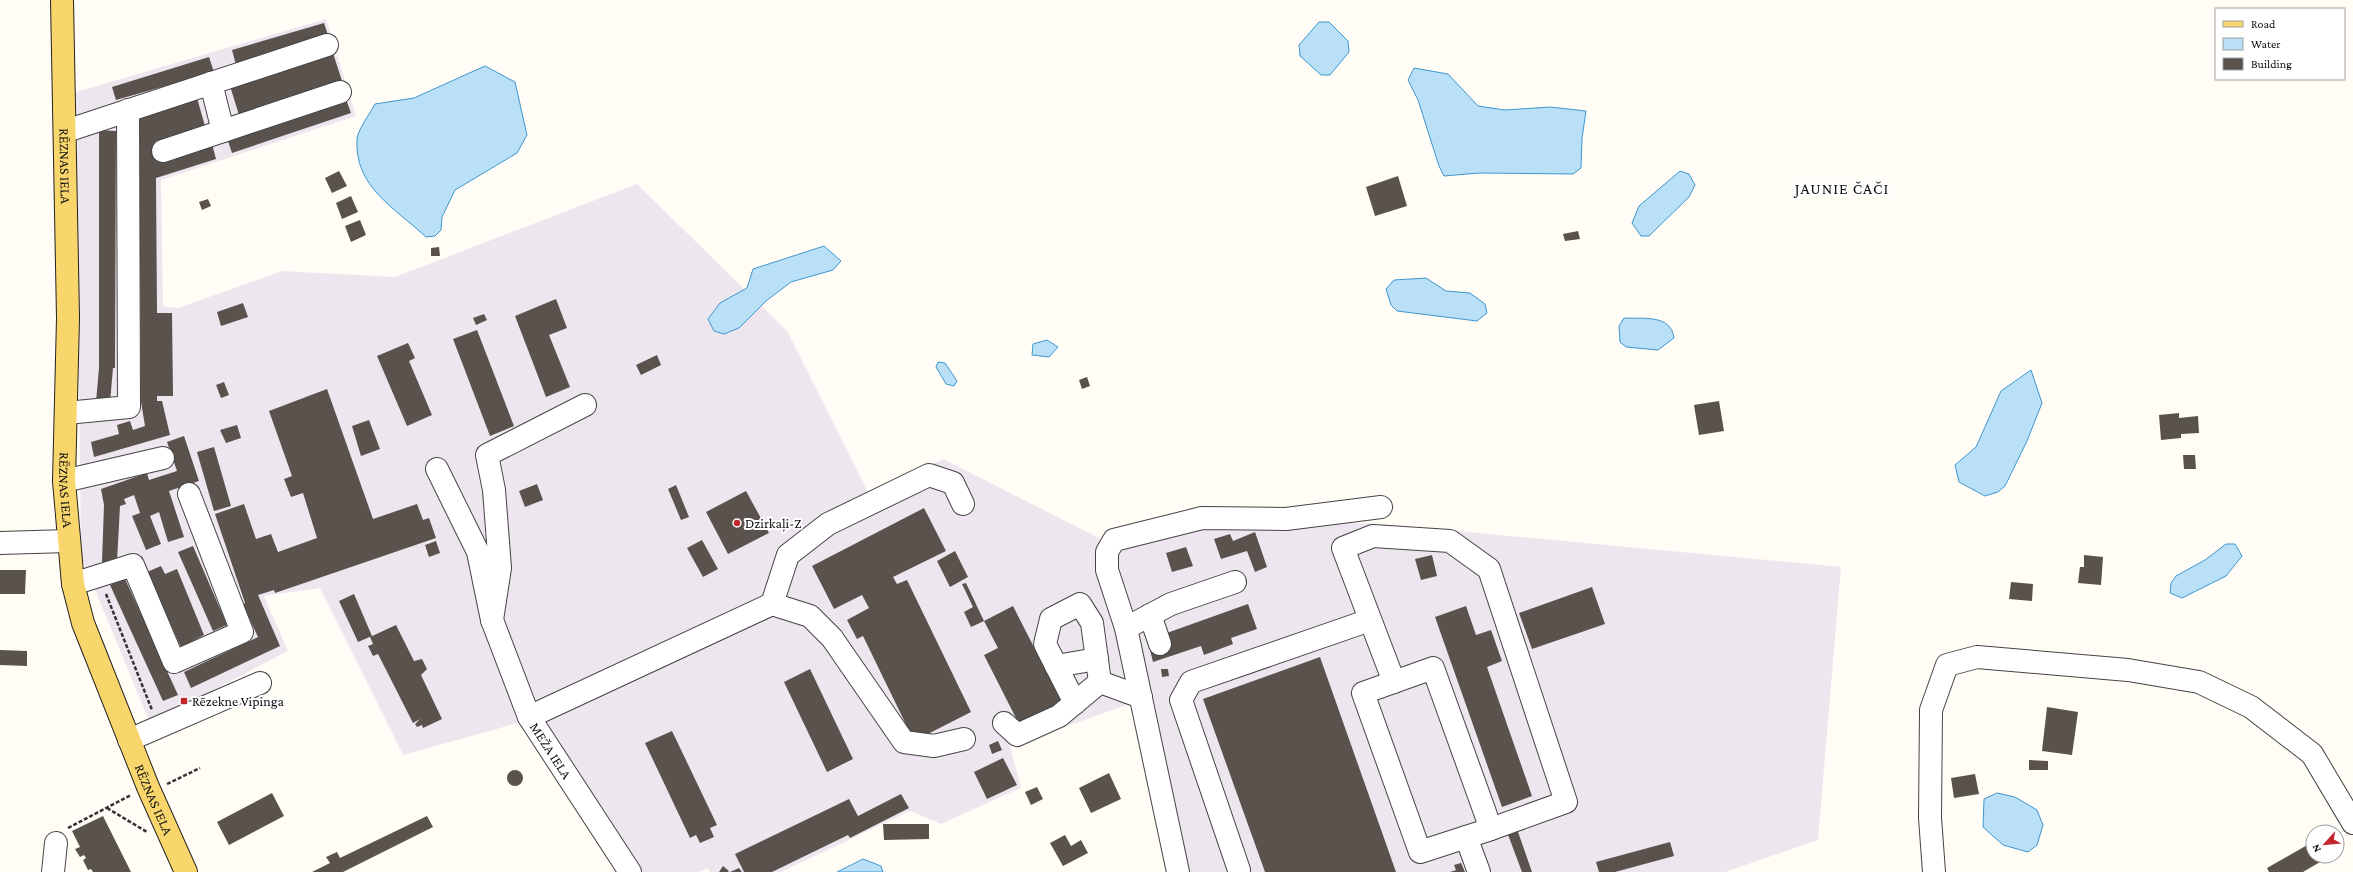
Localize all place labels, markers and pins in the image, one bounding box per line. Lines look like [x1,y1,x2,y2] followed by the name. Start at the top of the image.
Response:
[745,515,802,533] place label: Dzirkaļi-Z
[732,518,742,528] marker: Dzirkaļi-Z
[192,693,284,709] place label: Rēzekne Vipinga
[179,696,189,706] marker: Rēzekne Vipinga

